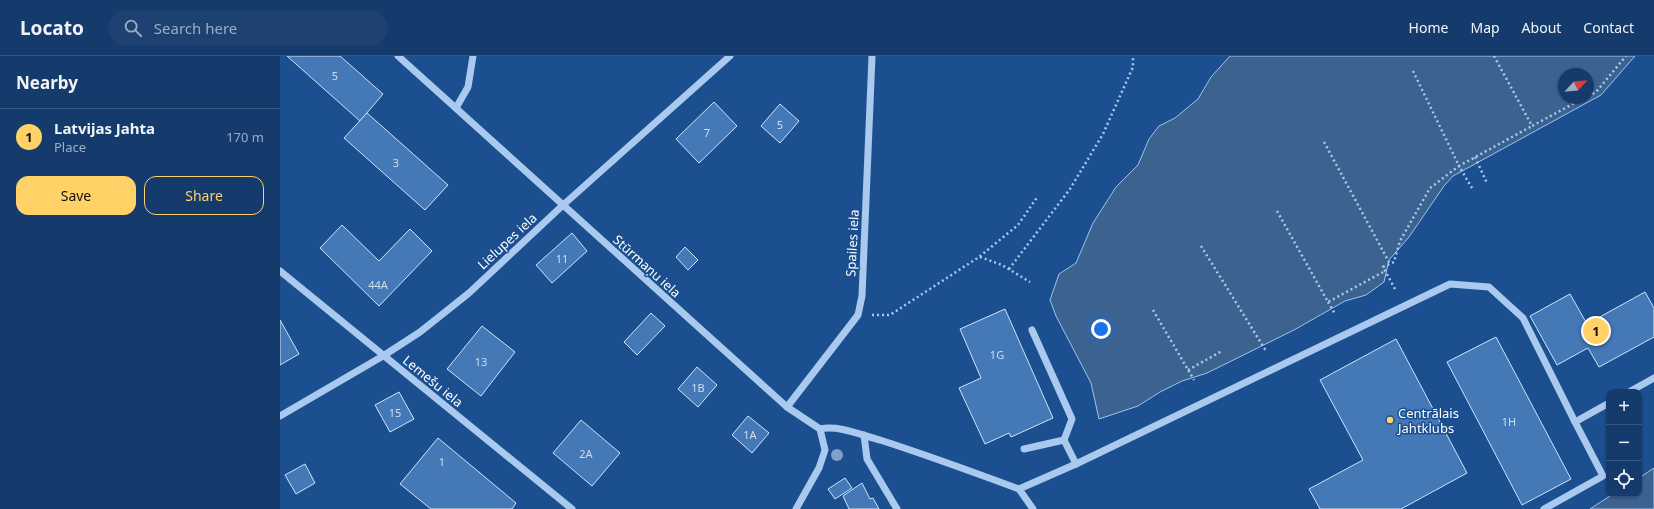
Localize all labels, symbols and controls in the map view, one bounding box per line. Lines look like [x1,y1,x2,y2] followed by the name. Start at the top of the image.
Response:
[108,10,388,46] search box
[20,15,84,41] text: Locato
[122,17,144,39] icon: search
[154,18,237,38] text: Search here
[1409,18,1448,37] text: Home
[1470,18,1500,37] text: Map
[1522,18,1561,37] text: About
[1583,18,1634,37] text: Contact
[332,68,338,83] house number: 5
[1558,68,1594,104] north arrow
[16,71,78,94] text: Nearby
[777,117,783,132] house number: 5
[54,118,155,138] text: Latvijas Jahta
[704,125,710,140] house number: 7
[25,128,33,146] text: 1
[226,128,264,146] text: 170 m
[54,138,86,156] text: Place
[393,155,399,170] house number: 3
[16,176,136,215] button: Save
[144,176,264,215] button: Share
[473,209,541,273] street label: Lielupes iela
[841,209,863,277] street label: Spailes iela
[609,231,685,301] street label: Stūrmaņu iela
[556,251,568,266] house number: 11
[368,277,389,292] house number: 44A
[1583,316,1609,346] pin: 1
[1091,319,1111,339] your location
[990,347,1004,362] house number: 1G
[399,351,467,411] street label: Lemešu iela
[475,354,487,369] house number: 13
[691,380,705,395] house number: 1B
[1606,389,1642,497] map controls
[1606,389,1642,425] button: +
[1396,404,1459,437] place label: Centrālais Jahtklubs
[389,405,401,420] house number: 15
[1502,414,1516,429] house number: 1H
[1385,415,1395,425] marker: Centrālais Jahtklubs
[1606,425,1642,461] button: −
[743,427,758,442] house number: 1A
[579,446,594,461] house number: 2A
[439,454,445,469] house number: 1
[1606,461,1642,497] button: locate

